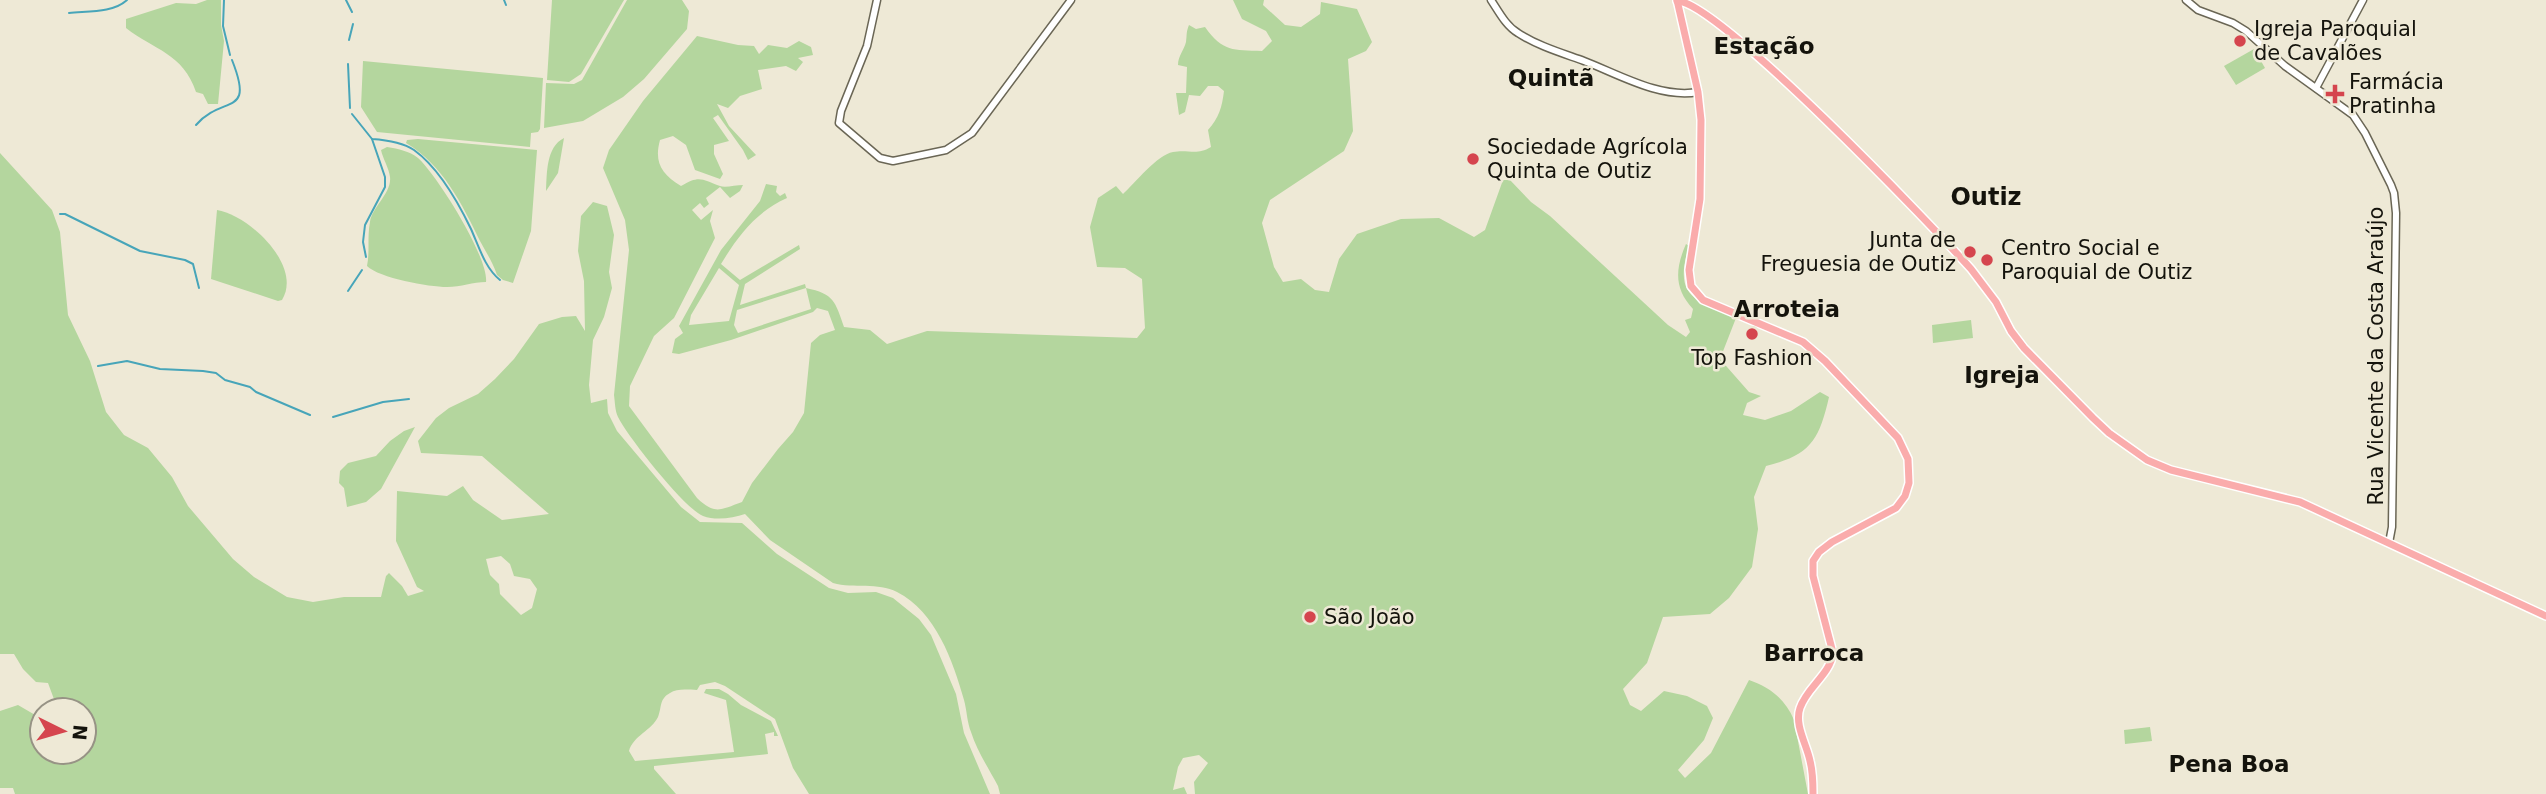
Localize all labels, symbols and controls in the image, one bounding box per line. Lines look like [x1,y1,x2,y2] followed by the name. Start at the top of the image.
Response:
[2254,17,2417,65] place label: Igreja Paroquial de Cavalões
[1714,33,1814,59] district label: Estação
[2232,33,2248,49] marker: Igreja Paroquial de Cavalões
[1508,65,1594,91] district label: Quintã
[2349,70,2444,118] place label: Farmácia Pratinha
[2327,86,2343,102] marker: Farmácia Pratinha
[1487,135,1688,183] place label: Sociedade Agrícola Quinta de Outiz
[1465,151,1481,167] marker: Sociedade Agrícola Quinta de Outiz
[1950,183,2022,211] district label: Outiz
[2364,207,2388,505] street label: Rua Vicente da Costa Araújo
[1761,228,1956,276] place label: Junta de Freguesia de Outiz
[2001,236,2192,284] place label: Centro Social e Paroquial de Outiz
[1962,244,1978,260] marker: Junta de Freguesia de Outiz
[1979,252,1995,268] marker: Centro Social e Paroquial de Outiz
[1734,296,1840,322] district label: Arroteia
[1744,326,1760,342] marker: Top Fashion
[1690,346,1813,370] place label: Top Fashion
[1964,362,2040,388] district label: Igreja
[1324,605,1414,629] place label: São João
[1302,609,1318,625] marker: São João
[1764,640,1864,666] district label: Barroca
[28,696,98,766] north arrow
[68,724,92,741] text: N
[2168,751,2290,777] district label: Pena Boa

